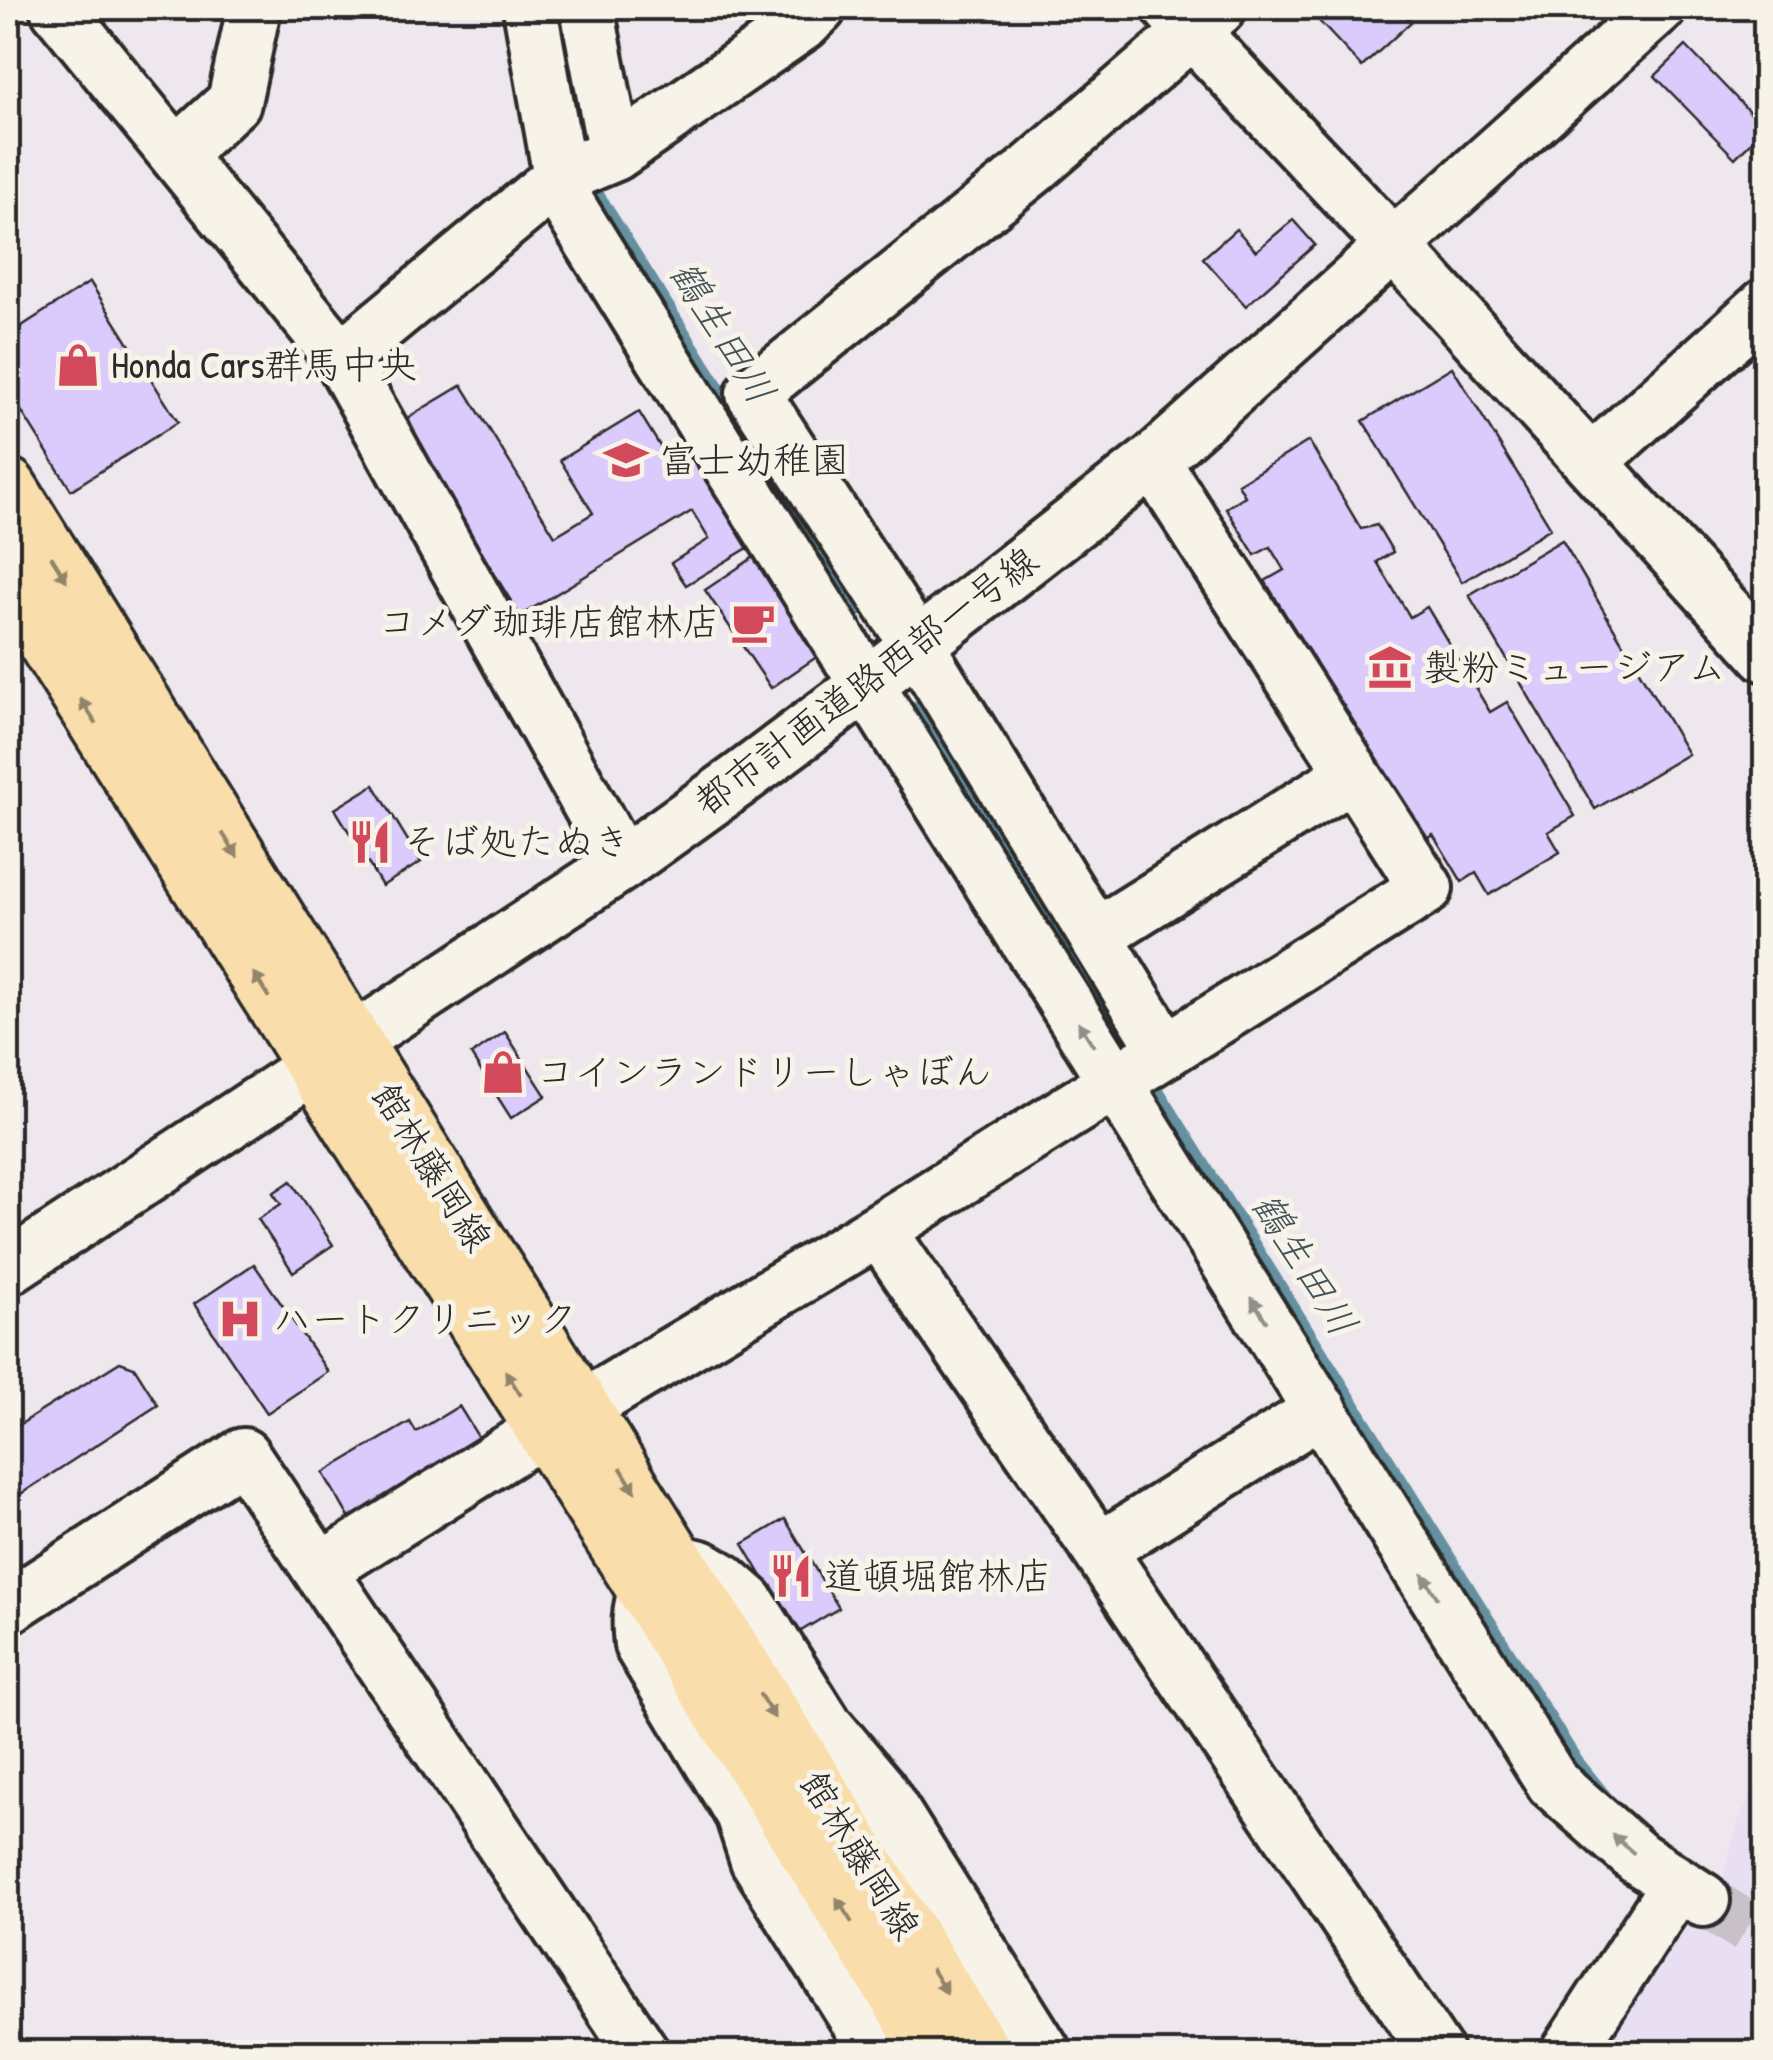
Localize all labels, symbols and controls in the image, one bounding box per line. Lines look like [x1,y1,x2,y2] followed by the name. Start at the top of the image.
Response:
[659,249,789,414] water label: 鶴生田川
[111,338,417,390] place label: Honda Cars群馬中央
[54,341,102,389] shop icon: Honda Cars群馬中央
[659,433,849,485] place label: 富士幼稚園
[602,436,650,484] school or university icon: 富士幼稚園
[683,534,1048,827] street label: 都市計画道路西部一号線
[50,555,67,583] one-way arrow
[378,595,720,647] place label: コメダ珈琲店館林店
[729,598,777,646] cafe icon: コメダ珈琲店館林店
[1423,640,1726,692] place label: 製粉ミュージアム
[1366,643,1414,691] museum icon: 製粉ミュージアム
[79,697,97,724] one-way arrow
[403,815,631,867] place label: そば処たぬき
[346,818,394,866] restaurant icon: そば処たぬき
[221,831,238,859] one-way arrow
[253,972,271,999] one-way arrow
[1078,1021,1096,1048] one-way arrow
[536,1045,992,1097] place label: コインランドリーしゃぼん
[479,1048,527,1096] shop icon: コインランドリーしゃぼん
[360,1072,505,1261] street label: 館林藤岡線
[1241,1181,1371,1346] water label: 鶴生田川
[273,1292,577,1344] place label: ハートクリニック
[216,1295,264,1343] hospital icon: ハートクリニック
[1250,1296,1268,1324] one-way arrow
[505,1369,522,1397] one-way arrow
[619,1466,636,1494] one-way arrow
[824,1549,1052,1601] place label: 道頓堀館林店
[767,1552,815,1600] restaurant icon: 道頓堀館林店
[1422,1572,1440,1600] one-way arrow
[758,1692,775,1720] one-way arrow
[788,1760,933,1949] street label: 館林藤岡線
[1611,1834,1636,1856] one-way arrow
[835,1896,853,1924] one-way arrow
[929,1968,948,1995] one-way arrow

